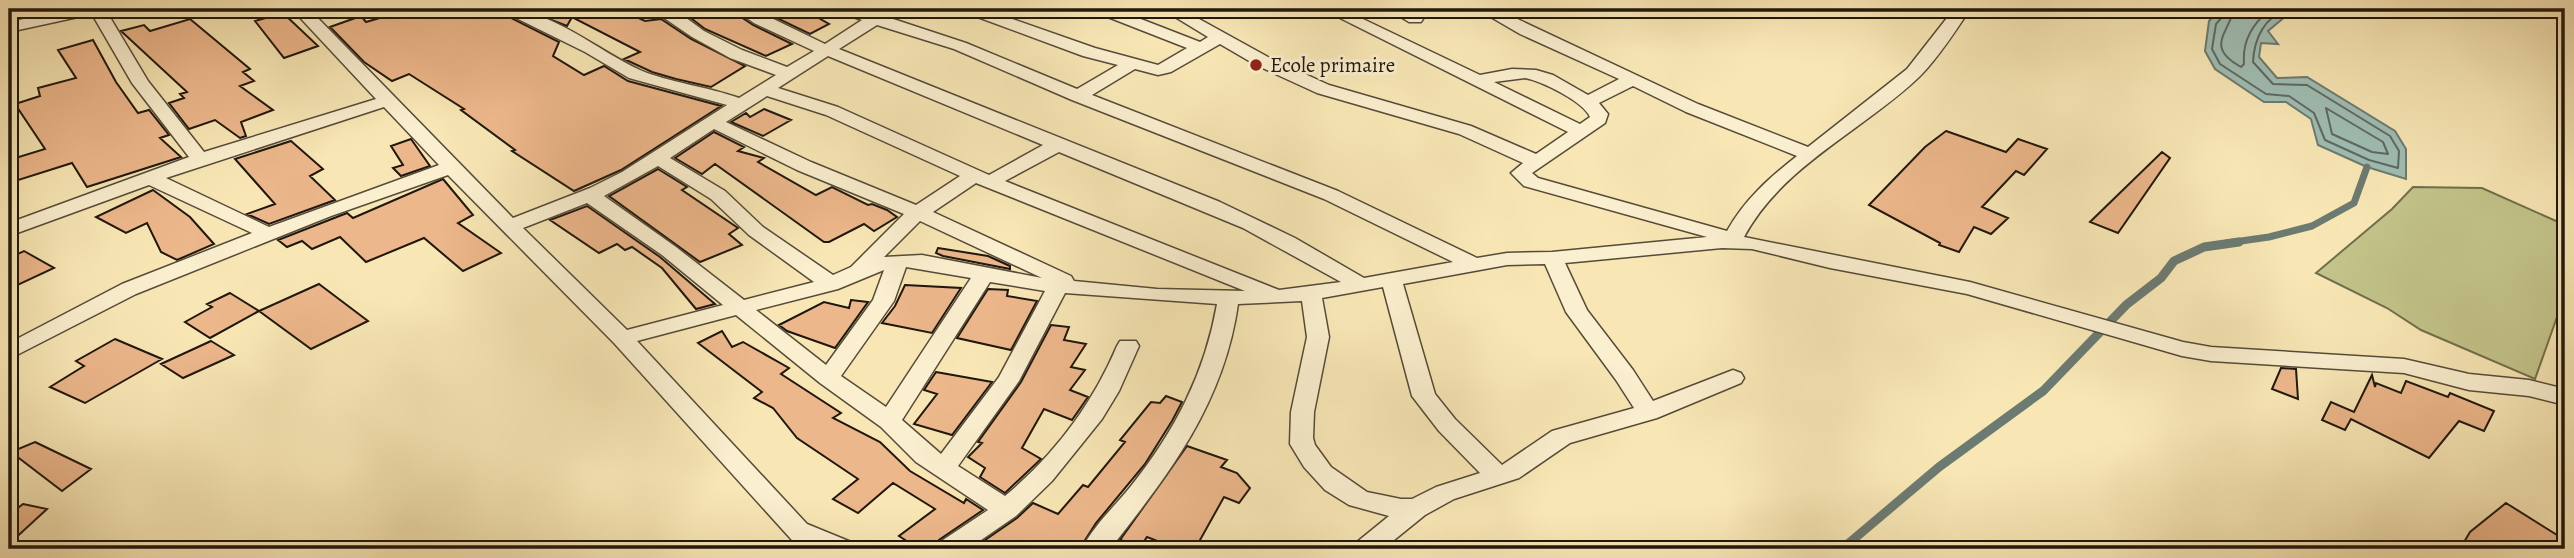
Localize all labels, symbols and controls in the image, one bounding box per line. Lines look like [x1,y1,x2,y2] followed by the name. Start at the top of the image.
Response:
[1270,51,1395,79] place label: Ecole primaire
[1248,57,1264,73] marker: Ecole primaire

